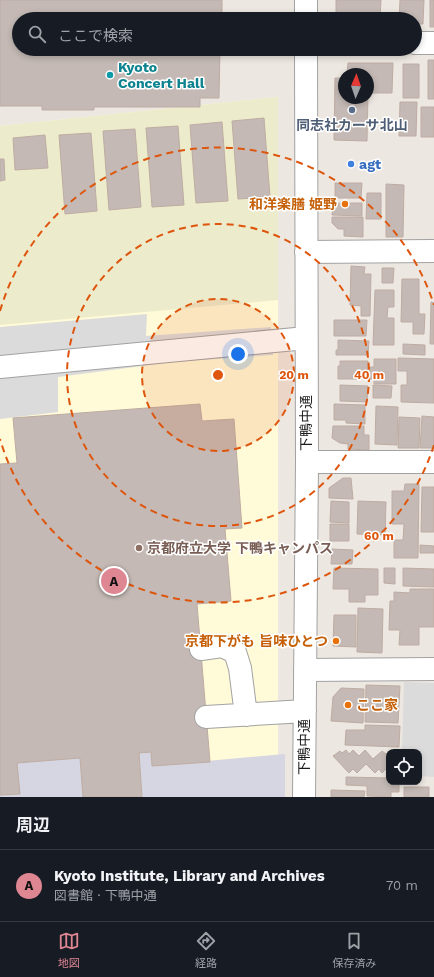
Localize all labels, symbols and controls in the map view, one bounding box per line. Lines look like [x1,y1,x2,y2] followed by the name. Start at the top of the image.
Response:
[12,12,422,56] search box
[26,23,48,45] icon: search
[58,27,133,45] text: ここで検索
[118,59,205,91] place label: Kyoto Concert Hall
[338,68,374,104] north arrow
[105,70,115,80] marker: Kyoto Concert Hall
[347,105,357,115] marker: 同志社カーサ北山
[296,117,408,133] place label: 同志社カーサ北山
[359,156,381,172] place label: agt
[346,159,356,169] marker: agt
[249,196,337,212] place label: 和洋楽膳 姫野
[340,199,350,209] marker: 和洋楽膳 姫野
[228,344,248,364] your location
[211,368,225,382] centre of rings
[279,368,309,382] text: 20 m
[354,368,384,382] text: 40 m
[298,395,314,451] street label: 下鴨中通
[364,529,394,543] text: 60 m
[147,540,333,556] place label: 京都府立大学 下鴨キャンパス
[134,543,144,553] marker: 京都府立大学 下鴨キャンパス
[101,566,127,596] pin: A
[185,633,328,649] place label: 京都下がも 旨味ひとつ
[331,636,341,646] marker: 京都下がも 旨味ひとつ
[356,697,398,713] place label: ここ家
[343,700,353,710] marker: ここ家
[296,719,312,775] street label: 下鴨中通
[386,749,422,785] map controls
[386,749,422,785] button: locate
[16,815,50,835] text: 周辺
[54,867,325,885] text: Kyoto Institute, Library and Archives
[25,878,33,893] text: A
[386,878,418,893] text: 70 m
[54,888,157,903] text: 図書館 · 下鴨中通
[58,930,80,970] tab: 地図
[195,930,217,970] tab: 経路
[332,930,376,970] tab: 保存済み

